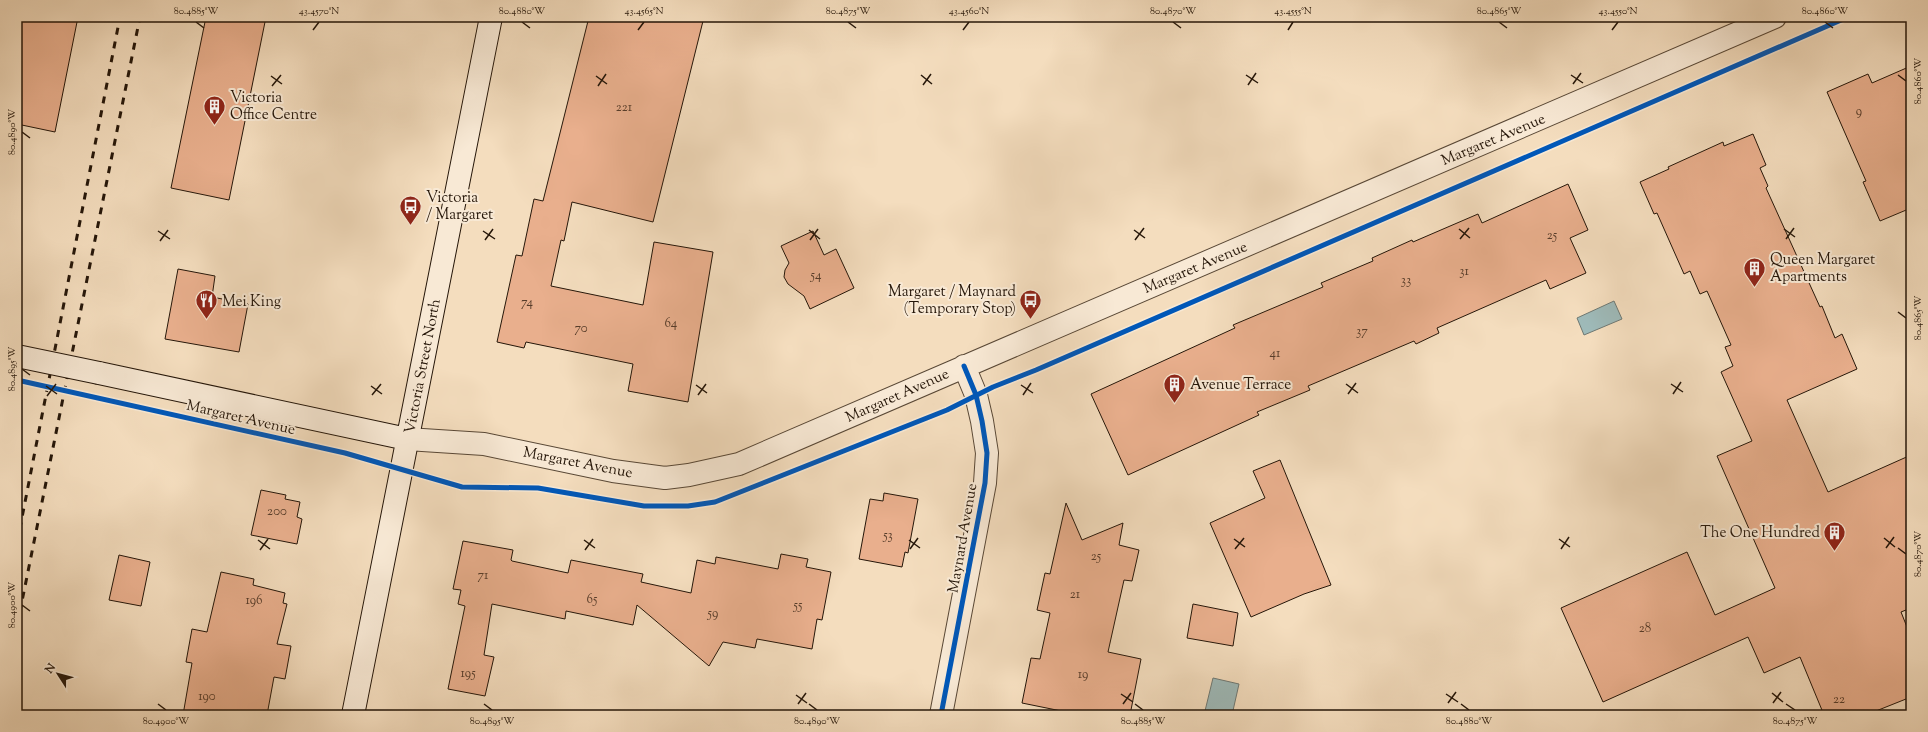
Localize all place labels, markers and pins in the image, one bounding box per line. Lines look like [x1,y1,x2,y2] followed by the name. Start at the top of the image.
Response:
[230,88,317,126] place label: Victoria Office Centre
[201,93,227,126] building icon: Victoria Office Centre
[426,188,493,226] place label: Victoria / Margaret
[397,193,423,226] bus stop icon: Victoria / Margaret
[1770,250,1875,288] place label: Queen Margaret Apartments
[1741,255,1767,288] building icon: Queen Margaret Apartments
[888,282,1017,320] place label: Margaret / Maynard (Temporary Stop)
[1018,287,1044,320] bus stop icon: Margaret / Maynard (Temporary Stop)
[193,288,219,321] restaurant icon: Mei King
[222,292,281,313] place label: Mei King
[1162,371,1188,404] building icon: Avenue Terrace
[1190,375,1291,396] place label: Avenue Terrace
[1822,519,1848,552] building icon: The One Hundred
[1700,523,1821,544] place label: The One Hundred

